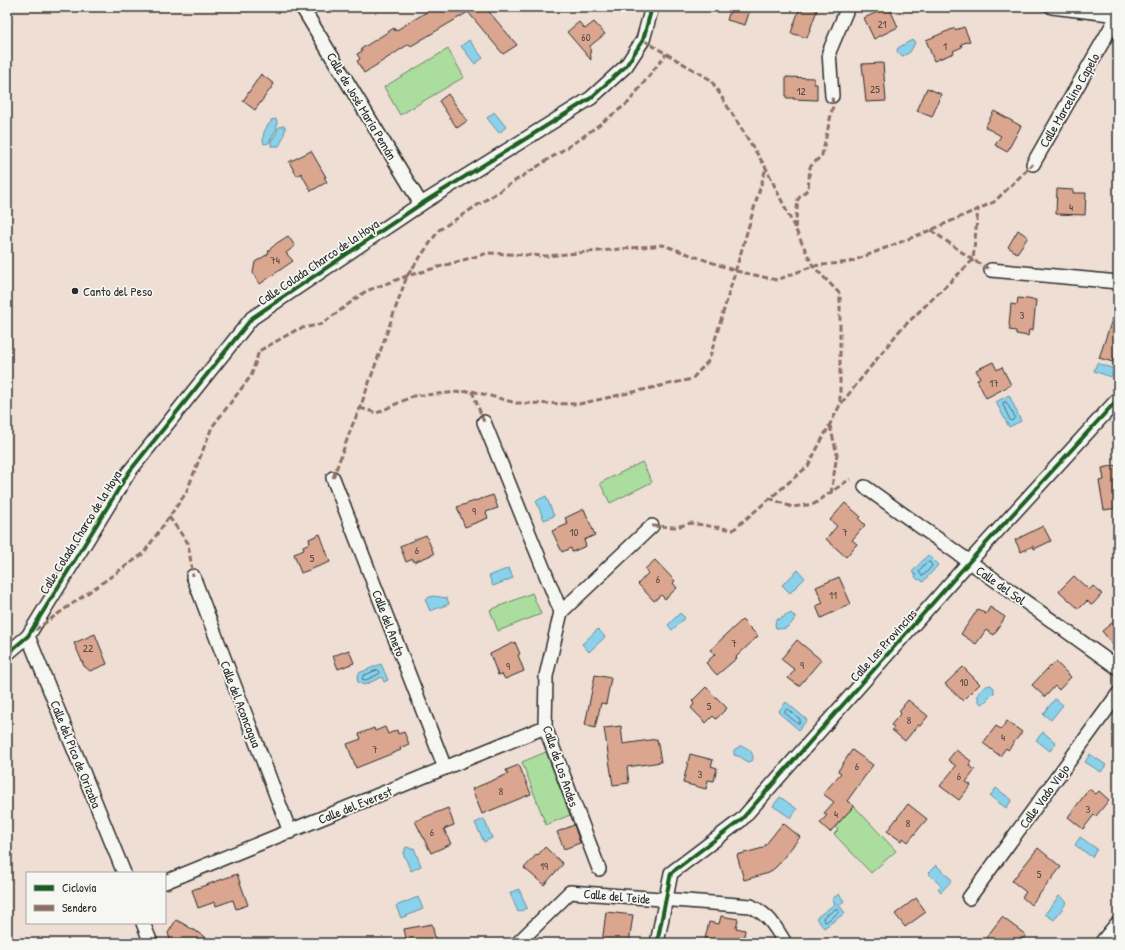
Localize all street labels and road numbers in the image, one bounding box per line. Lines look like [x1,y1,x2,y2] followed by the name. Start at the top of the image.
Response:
[323,49,401,163] street label: Calle de José María Pemán
[1035,50,1103,150] street label: Calle Marcelino Capelo
[254,215,382,309] street label: Calle Colada Charco de la Hoya
[35,467,125,597] street label: Calle Colada Charco de la Hoya
[972,561,1030,609] street label: Calle del Sol
[368,587,410,659] street label: Calle del Aneto
[845,605,921,685] street label: Calle Las Provincias
[216,658,266,750] street label: Calle del Aconcagua
[46,697,106,811] street label: Calle del Pico de Orizaba
[539,723,583,809] street label: Calle de Los Andes
[1015,760,1073,832] street label: Calle Vado Viejo
[315,782,395,828] street label: Calle del Everest
[583,884,651,908] street label: Calle del Teide

